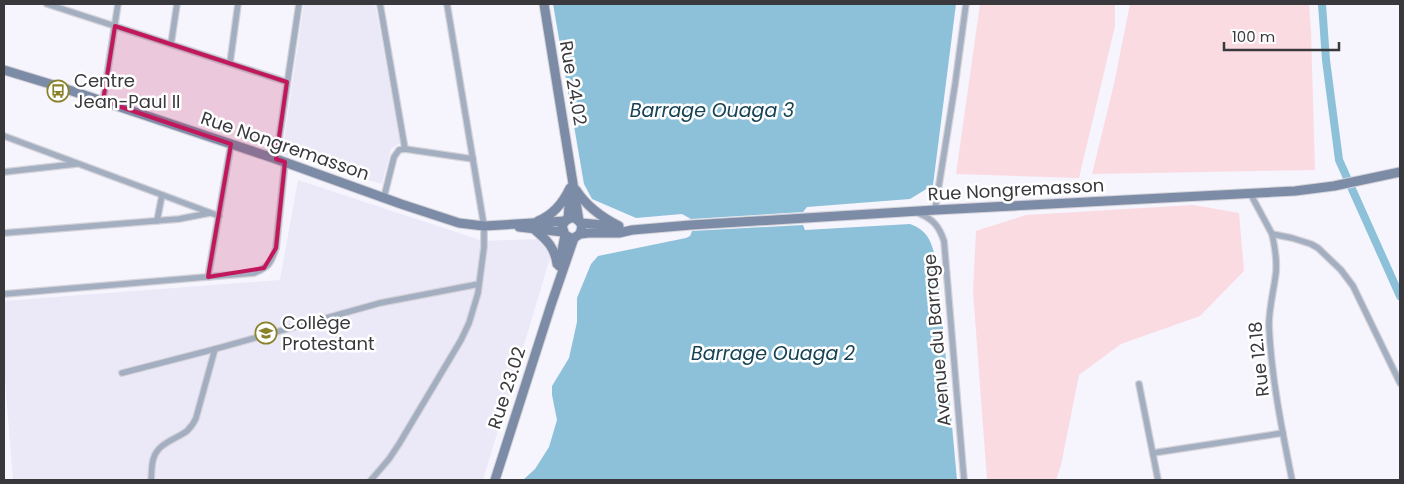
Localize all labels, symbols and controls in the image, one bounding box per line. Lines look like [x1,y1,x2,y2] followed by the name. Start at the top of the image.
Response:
[1224,20,1339,52] scale bar
[1232,26,1275,47] text: 100 m
[554,39,593,127] street label: Rue 24.02
[74,68,181,114] place label: Centre Jean-Paul II
[46,79,70,103] bus stop icon: Centre Jean-Paul II
[630,97,794,124] water label: Barrage Ouaga 3
[198,105,373,186] street label: Rue Nongremasson
[927,172,1105,207] street label: Rue Nongremasson
[917,253,956,427] street label: Avenue du Barrage
[282,310,375,356] place label: Collège Protestant
[1242,320,1275,398] street label: Rue 12.18
[254,321,278,345] school or university icon: Collège Protestant
[691,340,855,367] water label: Barrage Ouaga 2
[482,344,532,432] street label: Rue 23.02

